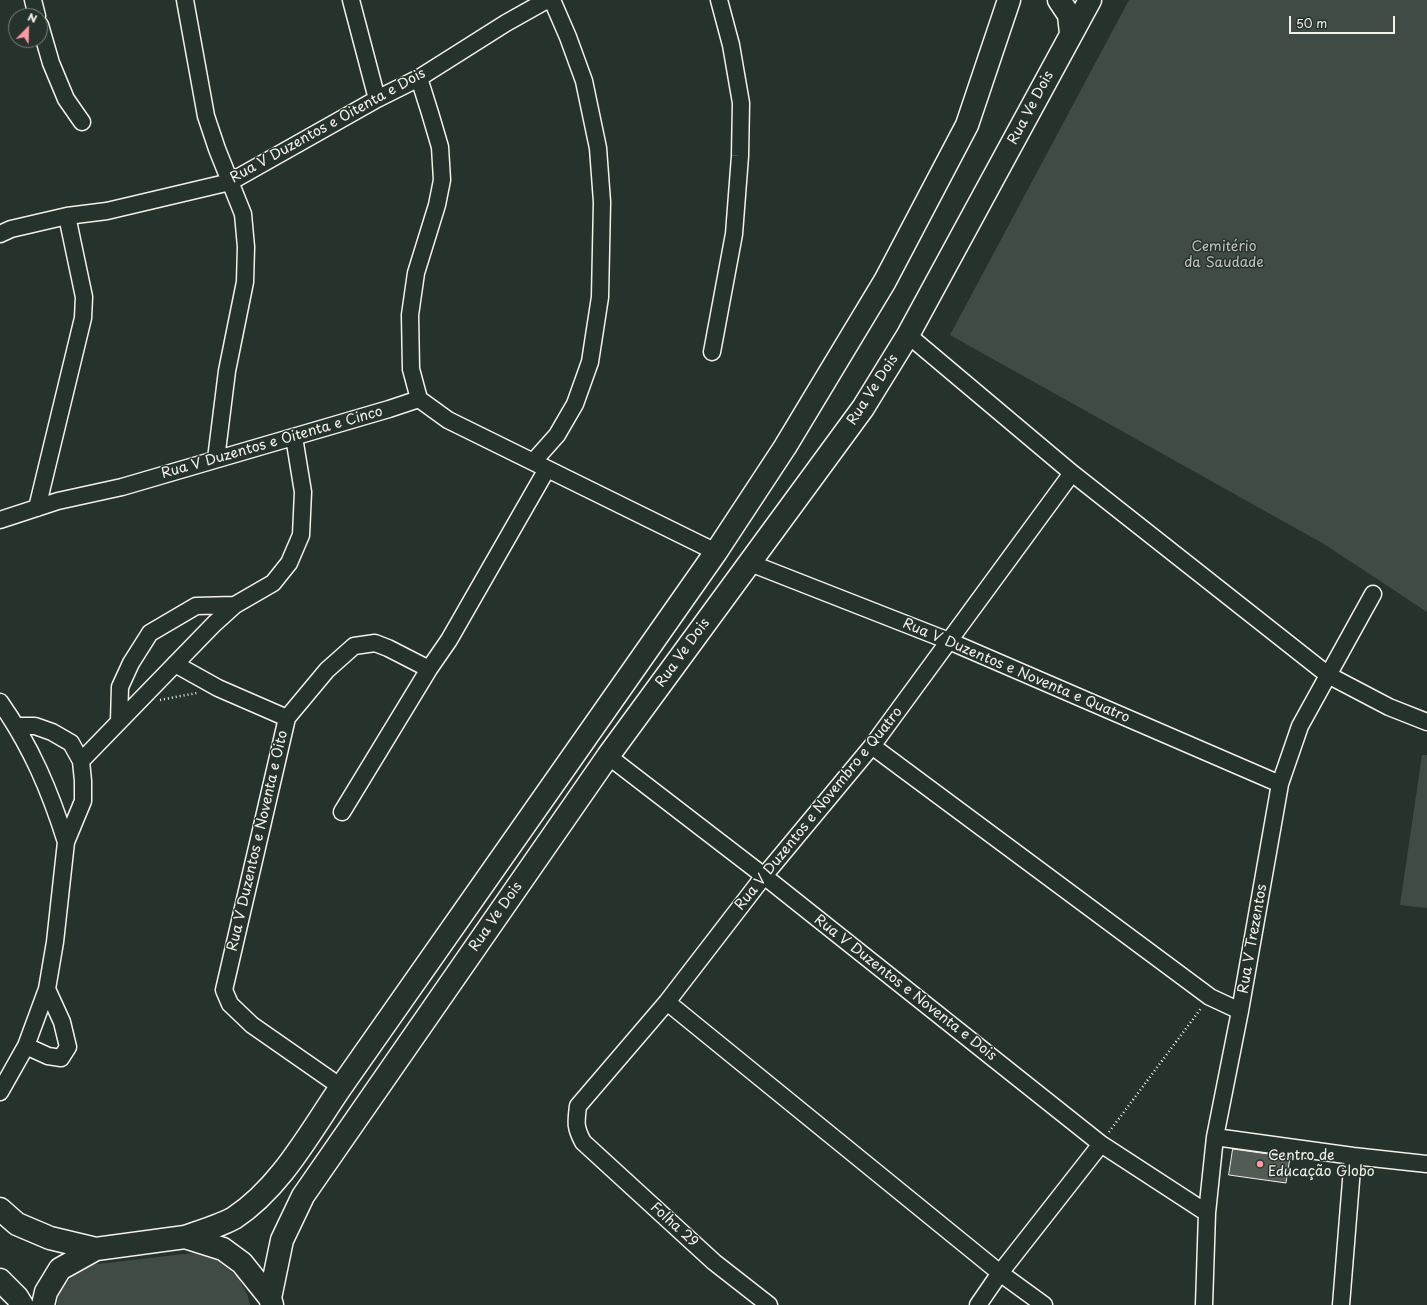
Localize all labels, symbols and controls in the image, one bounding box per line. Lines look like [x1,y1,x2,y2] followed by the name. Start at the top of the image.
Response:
[8,8,48,48] north arrow
[25,8,40,27] text: N
[1291,8,1397,34] scale bar
[1296,14,1327,32] text: 50 m
[227,65,429,187] street label: Rua V Duzentos e Oitenta e Dois
[1005,68,1057,148] street label: Rua Ve Dois
[1184,239,1264,272] park label: Cemitério da Saudade
[844,351,902,429] street label: Rua Ve Dois
[159,403,385,483] street label: Rua V Duzentos e Oitenta e Cinco
[652,615,714,691] street label: Rua Ve Dois
[900,615,1132,727] street label: Rua V Duzentos e Noventa e Quatro
[732,704,906,914] street label: Rua V Duzentos e Novembro e Quatro
[224,729,292,953] street label: Rua V Duzentos e Noventa e Oito
[466,879,526,955] street label: Rua Ve Dois
[1235,883,1271,995] street label: Rua V Trezentos
[810,912,1000,1064] street label: Rua V Duzentos e Noventa e Dois
[1268,1148,1375,1180] place label: Centro de Educação Globo
[1255,1159,1265,1169] marker: Centro de Educação Globo
[647,1199,701,1251] street label: Folha 29

